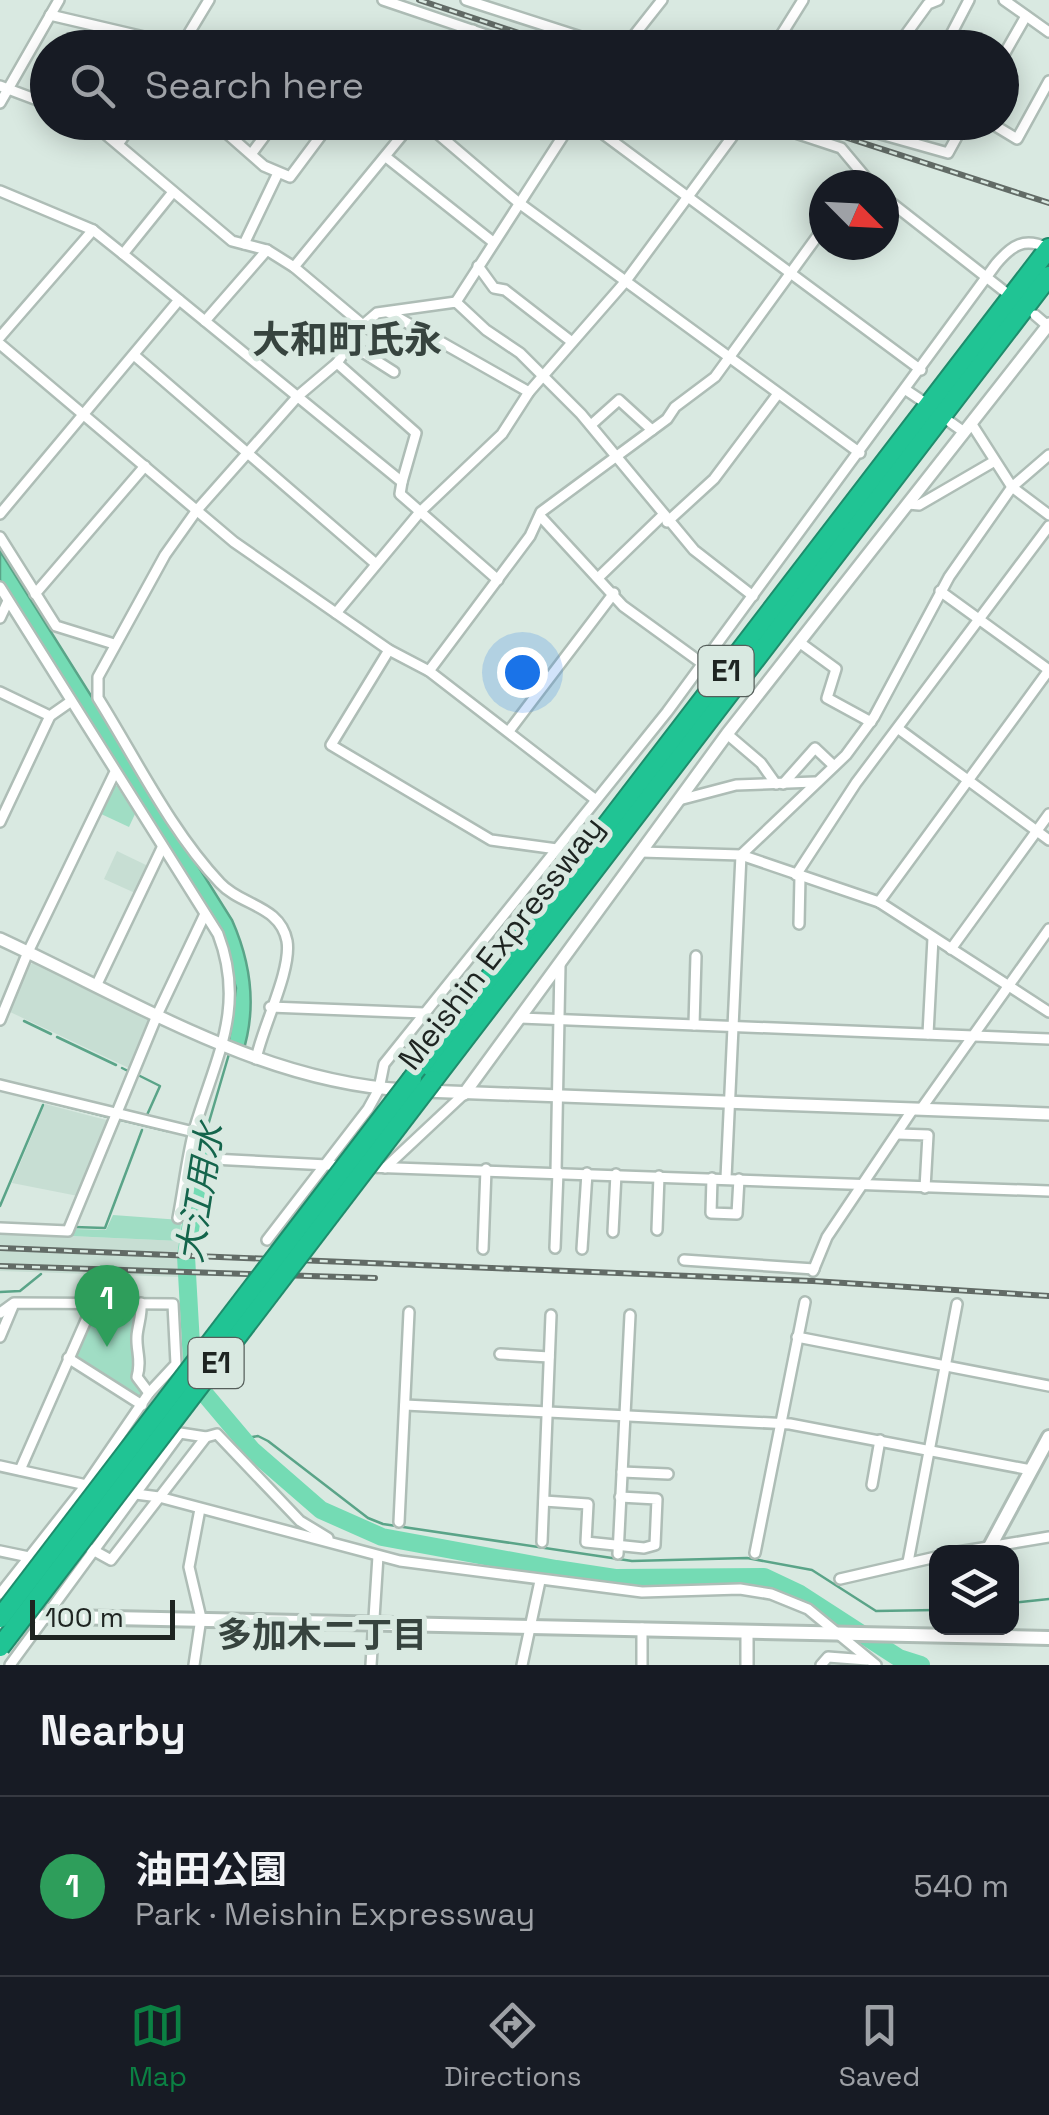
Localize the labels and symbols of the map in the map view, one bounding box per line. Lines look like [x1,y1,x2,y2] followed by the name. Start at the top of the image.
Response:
[809,170,899,260] north arrow
[252,316,442,364] district label: 大和町氏永
[698,646,754,696] road number: E1
[497,647,548,698] your location
[389,808,613,1078] street label: Meishin Expressway
[167,1116,233,1266] water label: 大江用水
[74,1264,140,1347] pin: 1
[188,1338,244,1388] road number: E1
[30,1595,175,1640] scale bar
[217,1613,427,1657] district label: 多加木二丁目

